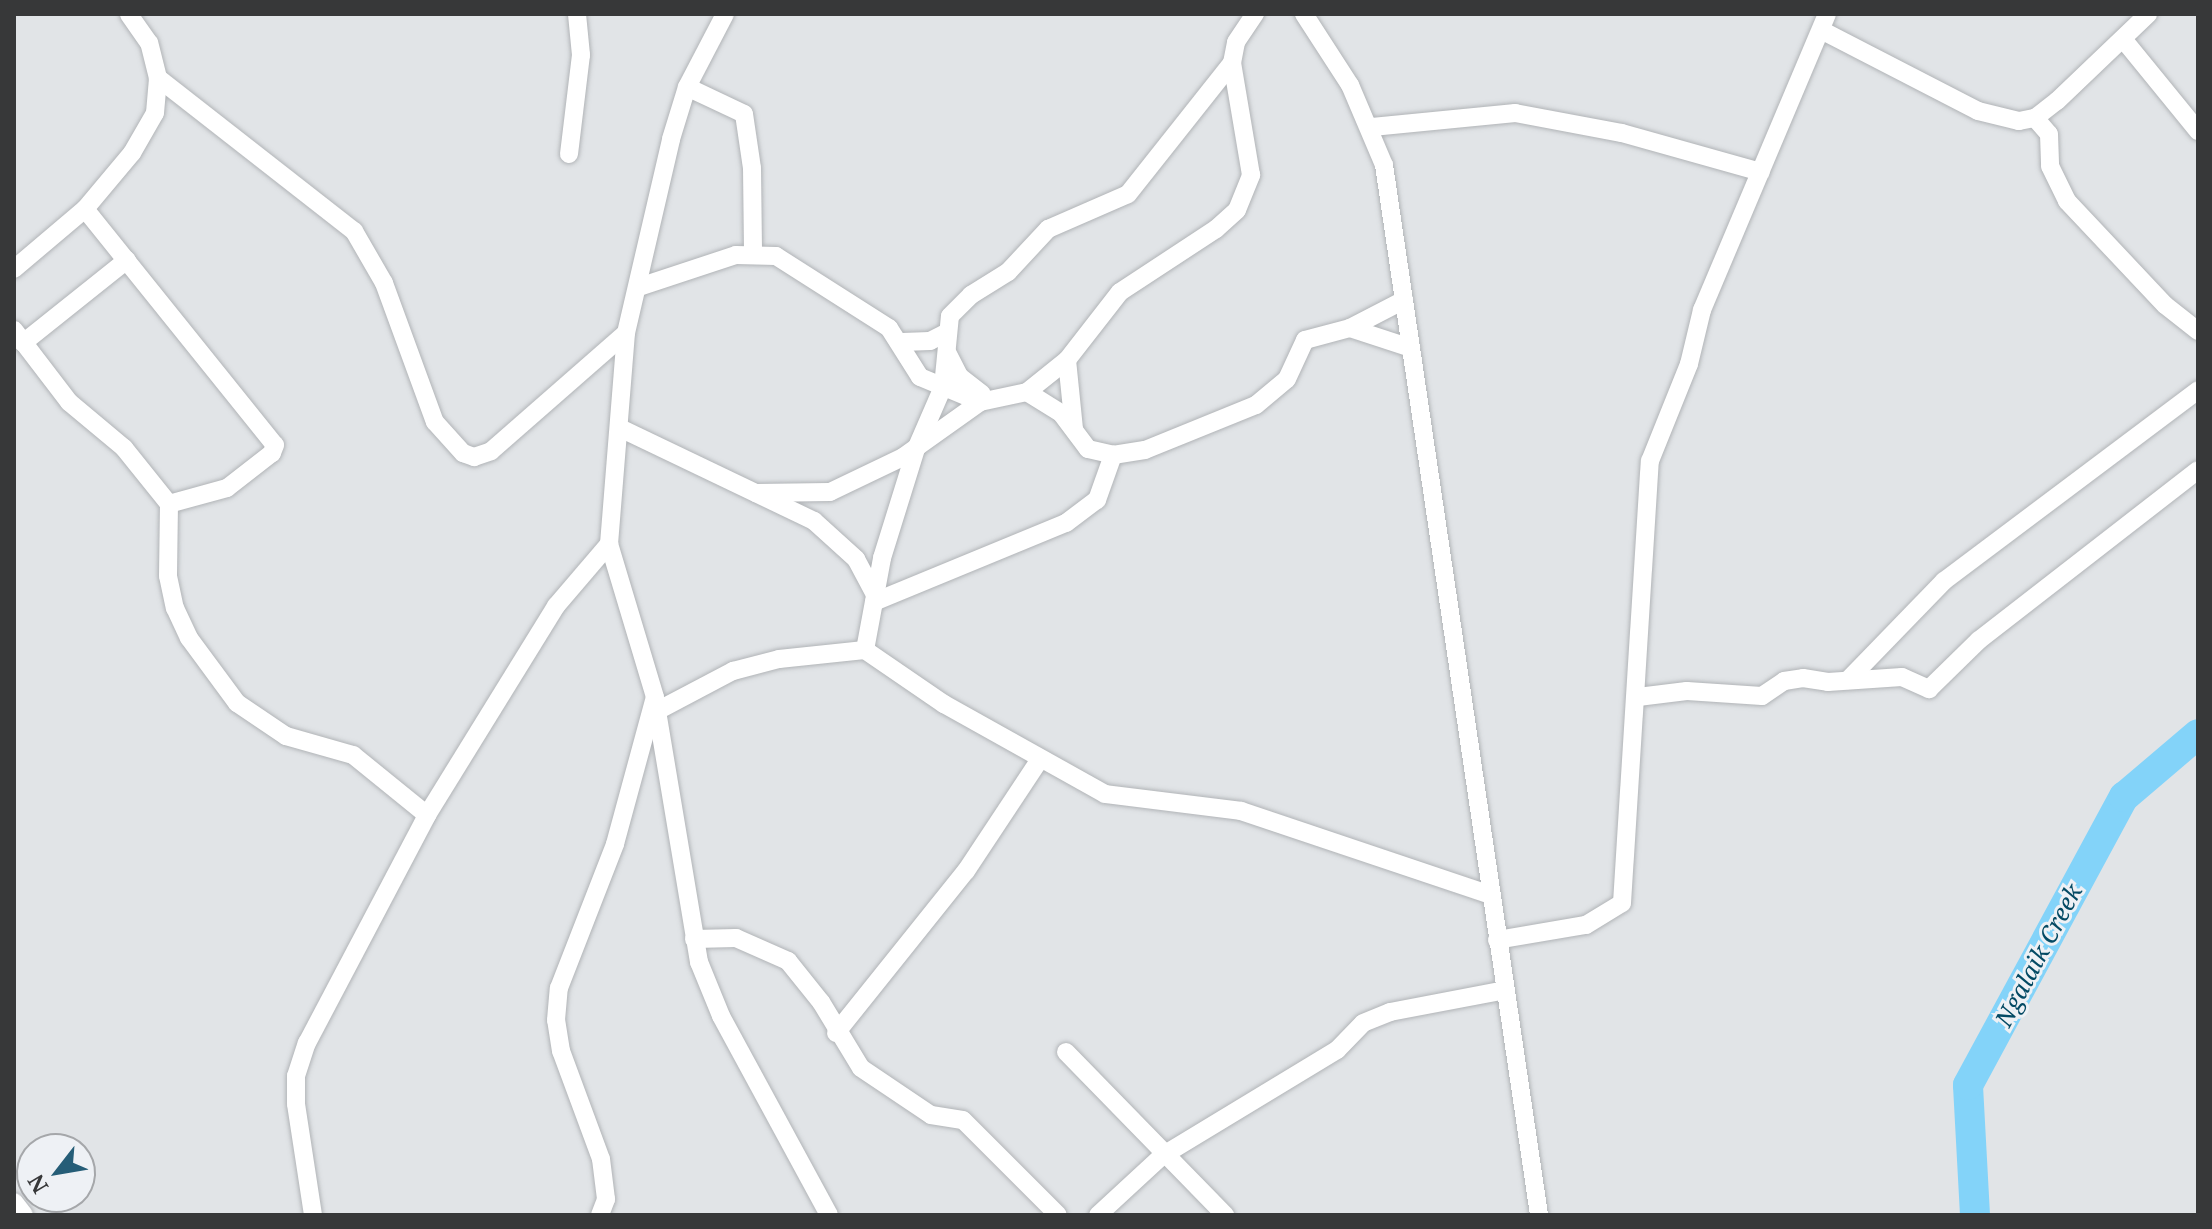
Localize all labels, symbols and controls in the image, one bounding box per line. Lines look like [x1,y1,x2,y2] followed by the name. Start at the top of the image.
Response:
[1988,879,2088,1031] water label: Ngalaik Creek
[16,1133,96,1213] north arrow
[20,1169,54,1199] text: N

